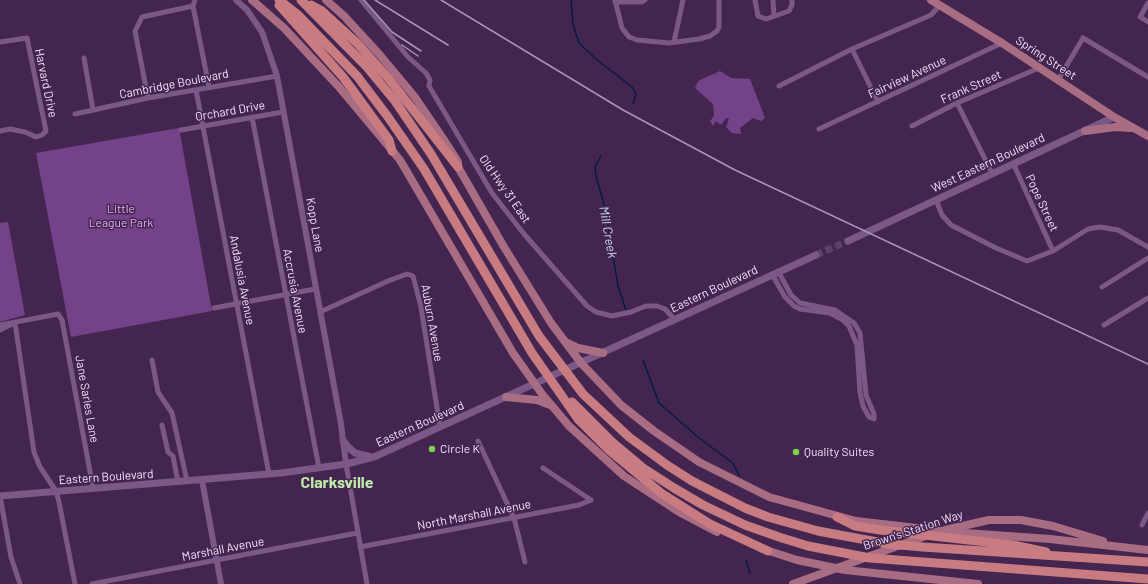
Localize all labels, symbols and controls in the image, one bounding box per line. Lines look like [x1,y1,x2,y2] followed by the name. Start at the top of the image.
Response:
[1013,33,1079,83] street label: Spring Street
[32,47,60,119] street label: Harvard Drive
[866,53,948,101] street label: Fairview Avenue
[118,66,230,102] street label: Cambridge Boulevard
[938,67,1004,107] street label: Frank Street
[194,98,266,124] street label: Orchard Drive
[929,130,1047,196] street label: West Eastern Boulevard
[476,152,534,226] street label: Old Hwy 31 East
[1022,172,1062,234] street label: Pope Street
[303,197,327,253] street label: Kopp Lane
[89,202,153,230] park label: Little League Park
[596,205,620,259] water label: Mill Creek
[226,234,258,326] street label: Andalusia Avenue
[280,247,310,335] street label: Accrusia Avenue
[668,262,760,316] street label: Eastern Boulevard
[418,283,446,363] street label: Auburn Avenue
[72,354,102,444] street label: Jane Sarles Lane
[374,398,466,450] street label: Eastern Boulevard
[440,442,480,456] place label: Circle K
[427,444,437,454] marker: Circle K
[804,445,874,459] place label: Quality Suites
[791,447,801,457] marker: Quality Suites
[58,467,154,487] street label: Eastern Boulevard
[301,473,373,493] district label: Clarksville
[416,497,532,533] street label: North Marshall Avenue
[861,507,965,553] street label: Brown's Station Way
[181,534,265,564] street label: Marshall Avenue

